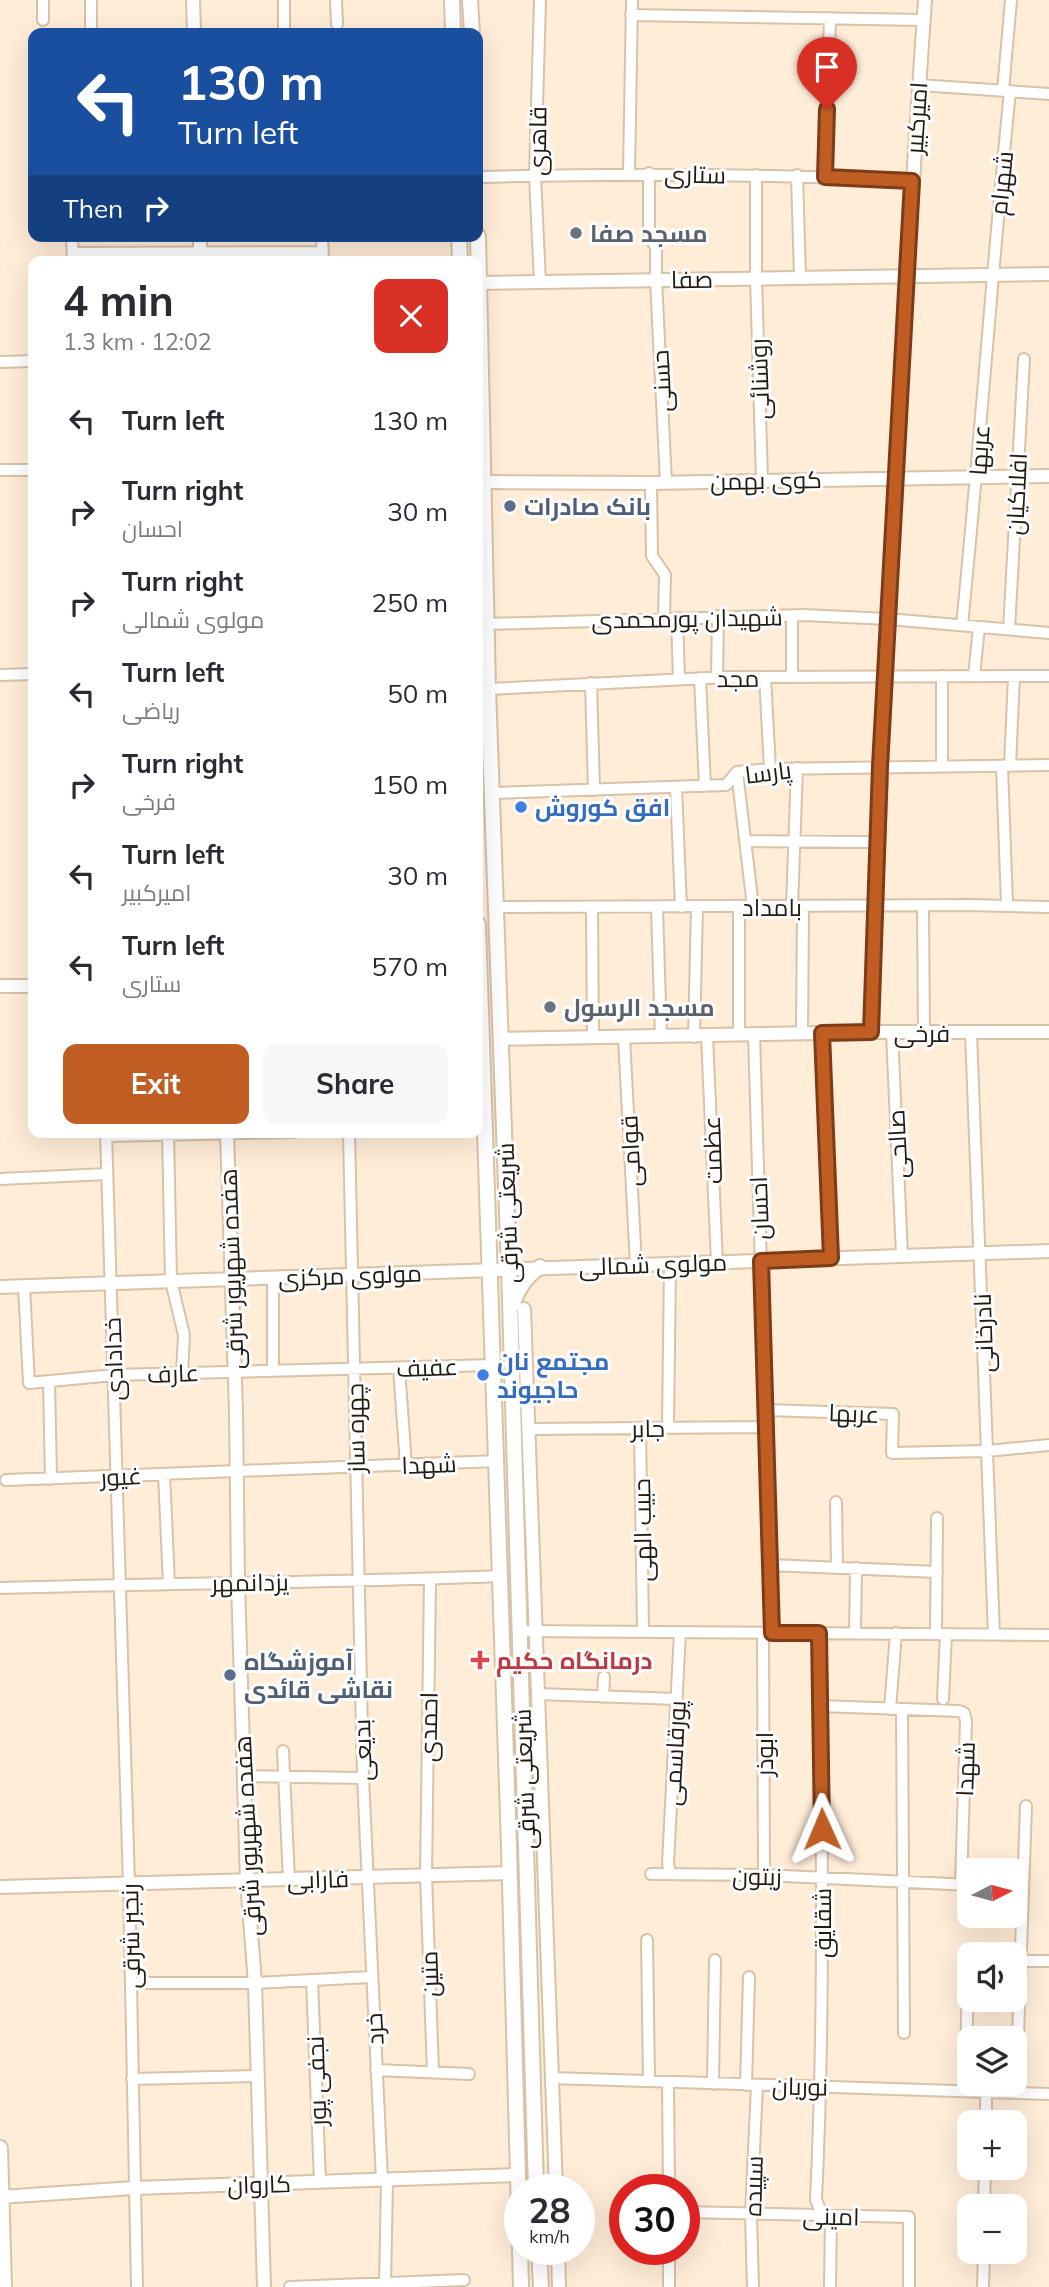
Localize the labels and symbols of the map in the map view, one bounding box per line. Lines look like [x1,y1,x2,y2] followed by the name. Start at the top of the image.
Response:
[797,37,857,109] pin
[898,81,933,157] street label: امیرکبیر
[521,106,553,176] street label: قاهری
[983,149,1021,217] street label: شهرام
[664,158,726,190] street label: ستاری
[590,218,708,248] place label: مسجد صفا
[568,225,584,241] marker: مسجد صفا
[671,264,713,294] street label: صفا
[743,338,775,420] street label: روشنائی
[644,349,678,413] street label: حسنی
[962,424,996,476] street label: عربها
[999,452,1033,536] street label: افلاکیان
[710,464,822,496] street label: کوی بهمن
[524,491,651,521] place label: بانک صادرات
[502,498,518,514] marker: بانک صادرات
[591,601,783,637] street label: شهیدان پورمحمدی
[716,663,760,693] street label: مجد
[743,754,794,792] street label: پارسا
[535,792,670,822] place label: افق کوروش
[513,799,529,815] marker: افق کوروش
[742,892,802,922] street label: بامداد
[564,992,715,1022] place label: مسجد الرسول
[542,999,558,1015] marker: مسجد الرسول
[894,1018,950,1048] street label: فرخی
[880,1109,914,1179] street label: صالحی
[613,1114,647,1188] street label: قوامی
[696,1115,728,1185] street label: عظمت
[490,1142,524,1284] street label: شریعتی شرقی
[213,1168,249,1370] street label: هفده شهریور شرقی
[743,1176,775,1240] street label: احسان
[578,1246,728,1282] street label: مولوی شمالی
[278,1257,422,1293] street label: مولوی مرکزی
[967,1293,999,1373] street label: نادرخانی
[97,1317,129,1401] street label: خدادادی
[497,1346,609,1404] place label: مجتمع نان حاجیوند
[396,1351,458,1383] street label: عفیف
[146,1357,200,1389] street label: عارف
[475,1367,491,1383] marker: مجتمع نان حاجیوند
[339,1383,373,1475] street label: چهره ساز
[828,1397,880,1429] street label: عربها
[629,1413,665,1443] street label: جابر
[401,1448,457,1480] street label: شهدا
[98,1460,142,1492] street label: غیور
[626,1478,658,1582] street label: حبیب الهی
[209,1566,289,1598] street label: یزدانمهر
[496,1645,653,1677] place label: درمانگاه حکیم
[244,1646,393,1704] place label: آموزشگاه نقاشی قائدی
[470,1650,490,1670] marker: درمانگاه حکیم
[222,1667,238,1683] marker: آموزشگاه نقاشی قائدی
[412,1692,444,1762] street label: احمدی
[656,1699,694,1807] street label: پورقاسمی
[507,1708,541,1850] street label: شریعتی شرقی
[346,1718,378,1782] street label: بدیعی
[749,1732,779,1778] street label: ابوذر
[227,1735,267,1937] street label: هفده شهریور شرقی
[949,1741,981,1797] street label: شهدا
[785,1792,859,1866] position arrow
[957,1858,1027,1928] north arrow
[732,1861,782,1891] street label: زیتون
[286,1863,350,1895] street label: فارابی
[114,1883,146,1989] street label: رنجبر شرقی
[807,1888,838,1958] street label: شقایق
[413,1950,445,1998] street label: متین
[358,2012,390,2046] street label: خرد
[299,2035,335,2129] street label: نجفی پور
[772,2071,828,2101] street label: نوریان
[737,2155,770,2217] street label: سپیده
[227,2168,291,2200] street label: کاروان
[609,2174,700,2265] speed limit sign: 30
[802,2201,860,2231] street label: امینی

